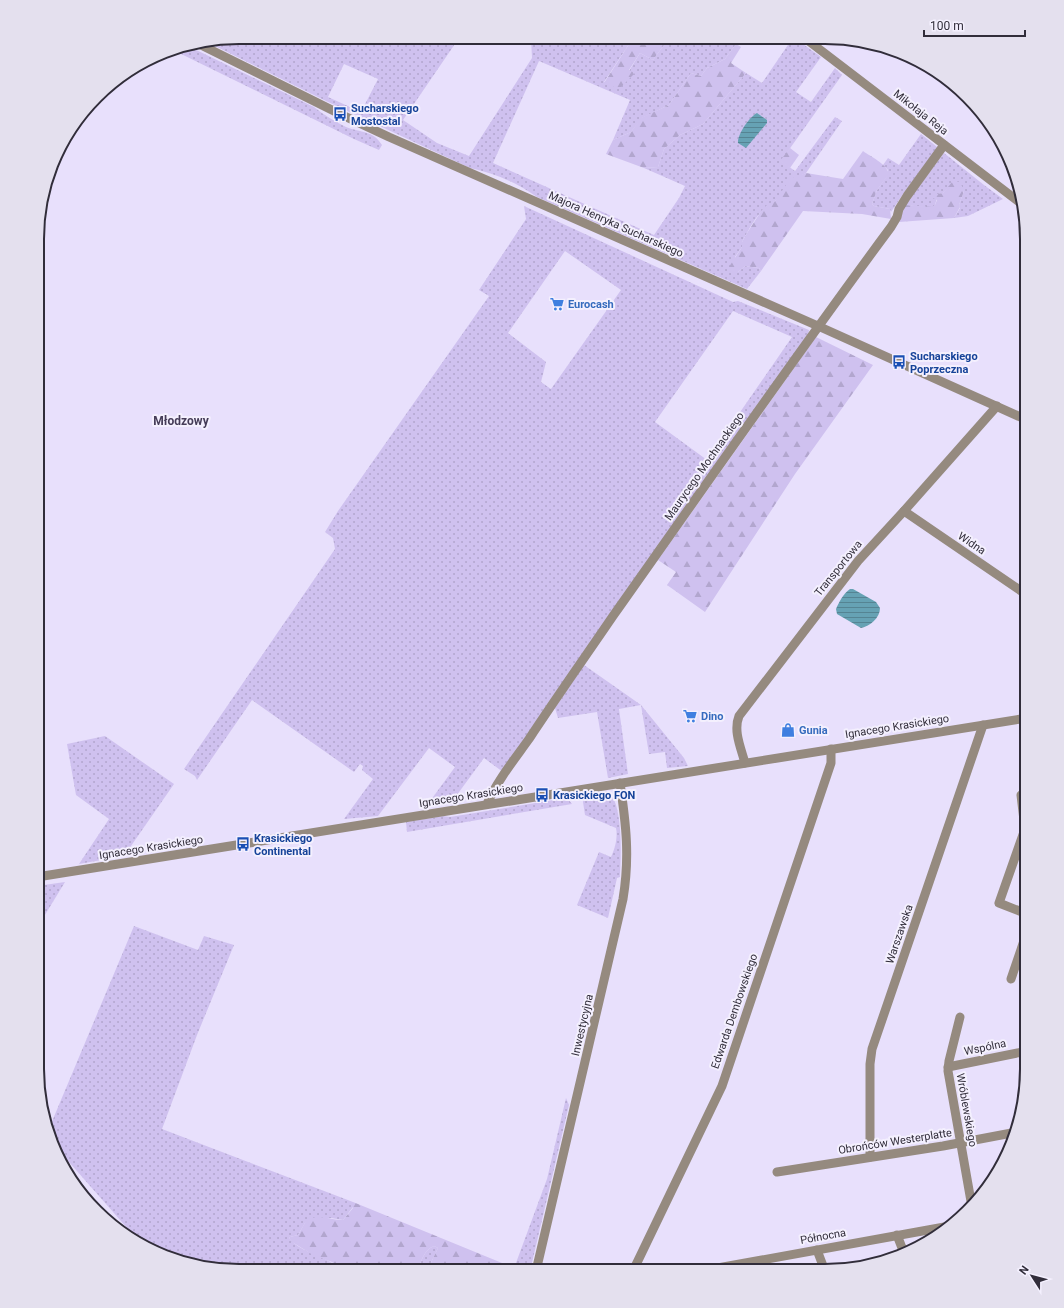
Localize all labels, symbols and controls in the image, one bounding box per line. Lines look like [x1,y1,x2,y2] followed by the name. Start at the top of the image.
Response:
[924,12,1025,38] scale bar
[930,19,964,33] text: 100 m
[891,87,951,138] street label: Mikołaja Reja
[351,102,419,128] place label: Sucharskiego Mostostal
[332,106,348,122] bus stop icon: Sucharskiego Mostostal
[546,189,685,260] street label: Majora Henryka Sucharskiego
[549,296,565,312] supermarket icon: Eurocash
[568,298,614,311] place label: Eurocash
[910,350,978,376] place label: Sucharskiego Poprzeczna
[891,354,907,370] bus stop icon: Sucharskiego Poprzeczna
[662,410,747,523] street label: Maurycego Mochnackiego
[153,414,210,428] district label: Młodzowy
[955,529,988,557] street label: Widna
[812,538,865,599] street label: Transportowa
[682,708,698,724] supermarket icon: Dino
[701,710,723,723] place label: Dino
[844,712,950,741] street label: Ignacego Krasickiego
[780,722,796,738] shop icon: Gunia
[799,724,828,737] place label: Gunia
[418,781,524,810] street label: Ignacego Krasickiego
[534,787,550,803] bus stop icon: Krasickiego FON
[553,789,636,802] place label: Krasickiego FON
[254,832,312,858] place label: Krasickiego Continental
[98,833,204,862] street label: Ignacego Krasickiego
[235,836,251,852] bus stop icon: Krasickiego Continental
[883,903,916,966] street label: Warszawska
[709,952,760,1070] street label: Edwarda Dembowskiego
[569,993,596,1057] street label: Inwestycyjna
[963,1037,1007,1058] street label: Wspólna
[954,1072,979,1148] street label: Wróblewskiego
[837,1126,953,1157] street label: Obrońców Westerplatte
[799,1226,847,1247] street label: Północna
[1012,1256,1052,1296] north arrow
[1017,1263,1032,1277] text: N

